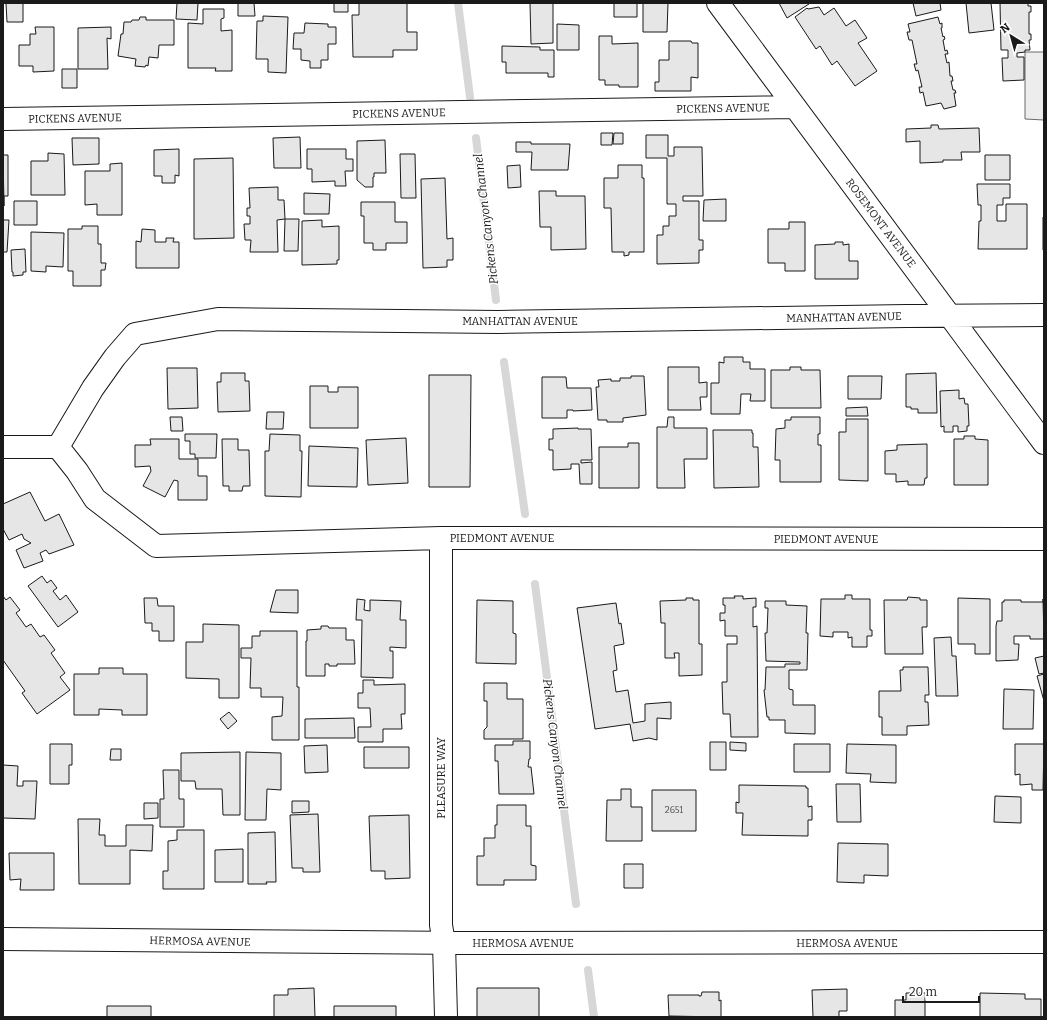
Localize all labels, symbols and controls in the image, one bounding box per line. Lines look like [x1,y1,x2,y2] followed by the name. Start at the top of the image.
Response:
[991,16,1031,56] north arrow
[998,20,1013,36] text: N
[676,101,770,116] street label: PICKENS AVENUE
[352,106,446,121] street label: PICKENS AVENUE
[28,111,122,126] street label: PICKENS AVENUE
[471,153,501,285] water label: Pickens Canyon Channel
[843,176,918,271] street label: ROSEMONT AVENUE
[786,310,902,325] street label: MANHATTAN AVENUE
[462,315,578,328] street label: MANHATTAN AVENUE
[450,532,554,545] street label: PIEDMONT AVENUE
[774,533,878,546] street label: PIEDMONT AVENUE
[540,678,570,810] water label: Pickens Canyon Channel
[435,736,448,819] street label: PLEASURE WAY
[665,805,684,815] house number: 2651
[149,934,251,949] street label: HERMOSA AVENUE
[472,937,574,950] street label: HERMOSA AVENUE
[796,937,898,950] street label: HERMOSA AVENUE
[903,978,979,1004] scale bar
[909,985,938,999] text: 20 m

